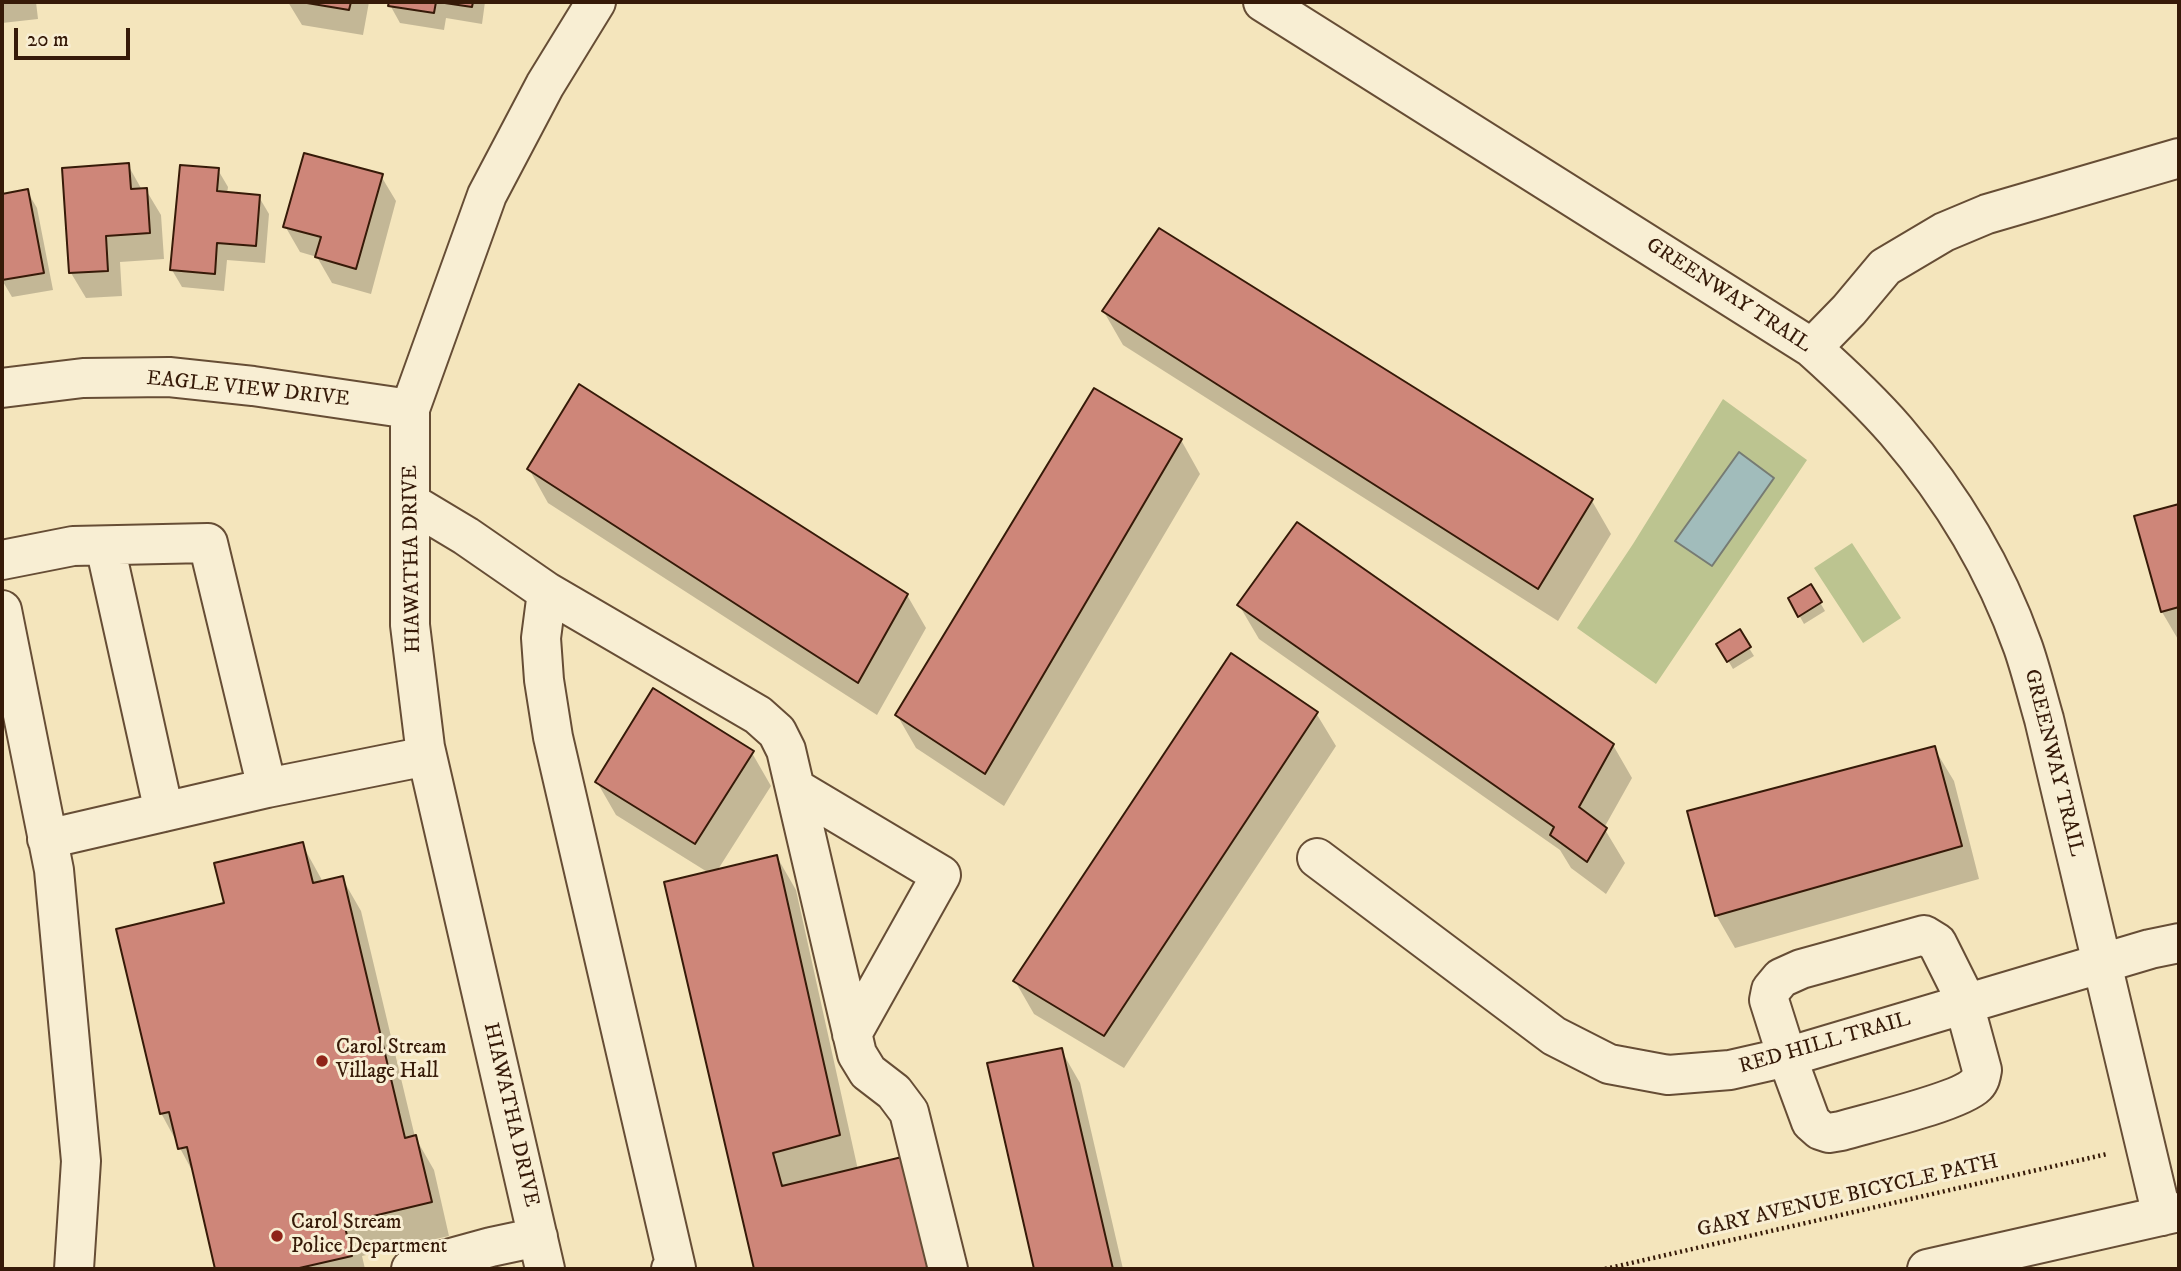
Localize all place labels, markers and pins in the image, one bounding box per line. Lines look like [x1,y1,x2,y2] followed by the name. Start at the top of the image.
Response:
[336,1036,447,1086] place label: Carol Stream Village Hall
[314,1053,330,1069] marker: Carol Stream Village Hall
[291,1211,447,1261] place label: Carol Stream Police Department
[269,1228,285,1244] marker: Carol Stream Police Department

